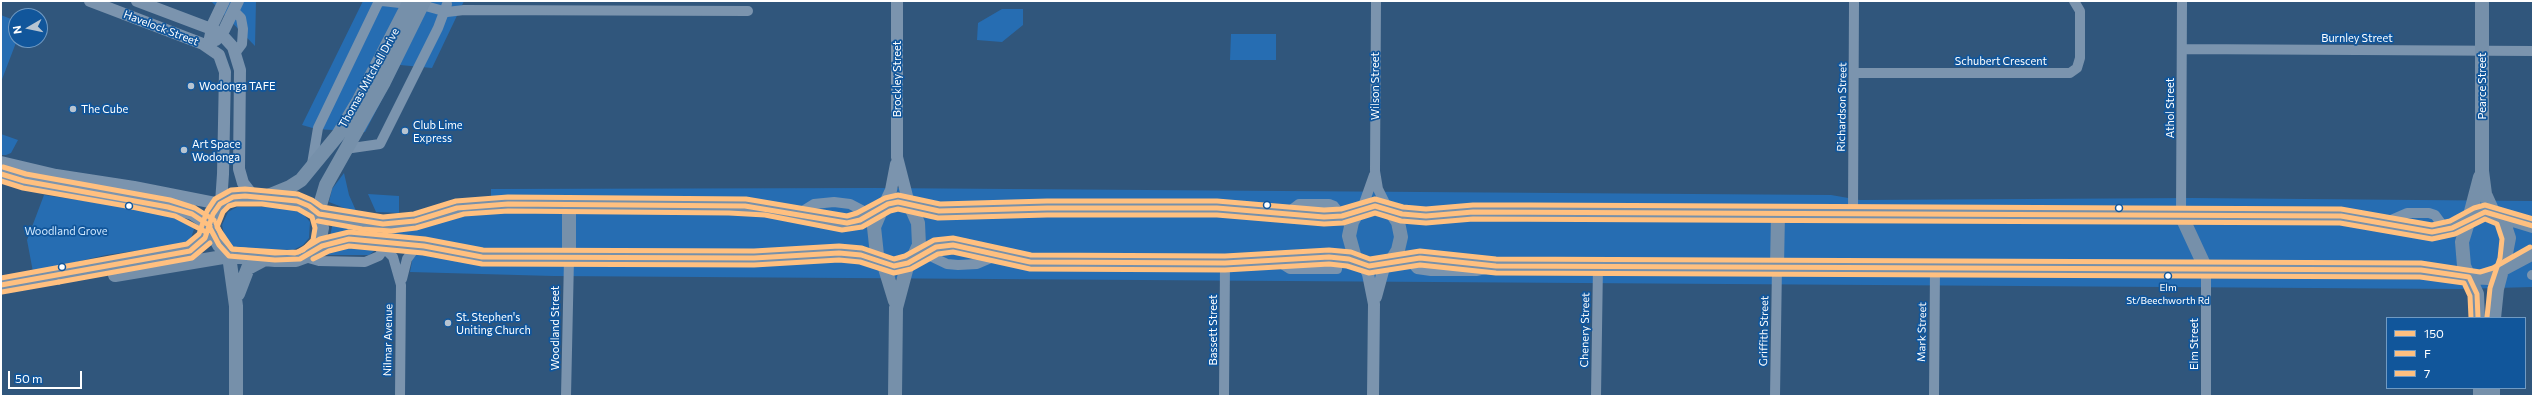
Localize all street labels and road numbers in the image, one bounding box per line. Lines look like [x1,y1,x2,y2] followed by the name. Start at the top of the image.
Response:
[122,8,200,48] street label: Havelock Street
[336,26,402,130] street label: Thomas Mitchell Drive
[2321,31,2393,45] street label: Burnley Street
[890,41,904,117] street label: Brockley Street
[1368,52,1382,120] street label: Wilson Street
[2475,53,2489,119] street label: Pearce Street
[1955,54,2047,68] street label: Schubert Crescent
[1835,62,1849,152] street label: Richardson Street
[2163,78,2177,138] street label: Athol Street
[548,286,562,370] street label: Woodland Street
[1578,292,1592,368] street label: Chenery Street
[1206,295,1220,365] street label: Bassett Street
[1757,296,1771,366] street label: Griffith Street
[1915,302,1929,362] street label: Mark Street
[381,304,395,376] street label: Nilmar Avenue
[2187,318,2201,370] street label: Elm Street

